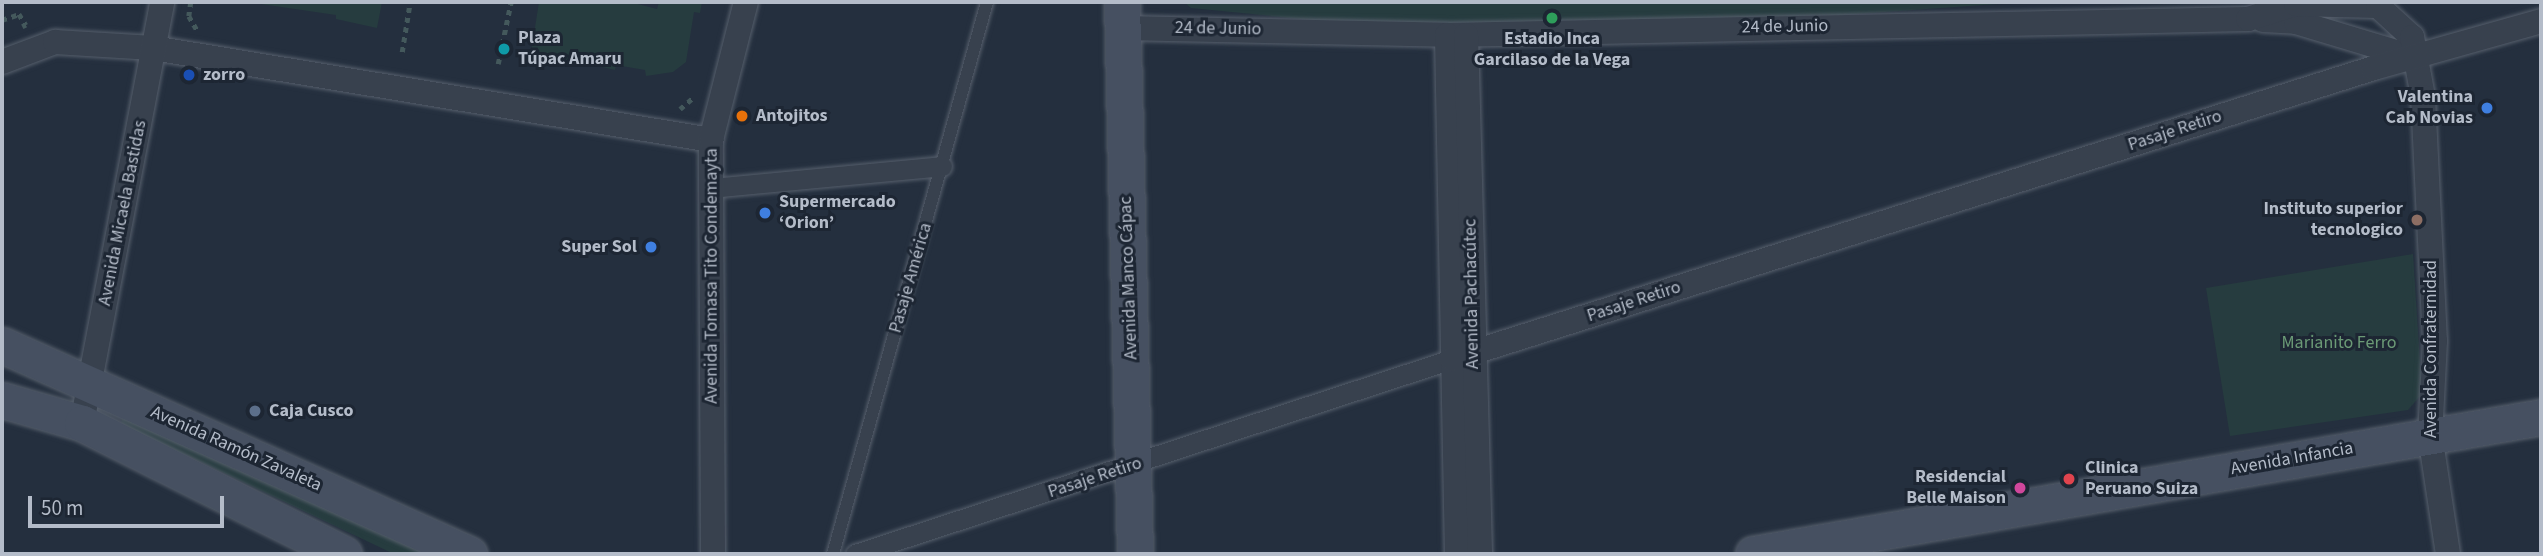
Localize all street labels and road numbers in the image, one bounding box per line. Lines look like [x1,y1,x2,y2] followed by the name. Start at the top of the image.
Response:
[1742,15,1828,39] street label: 24 de Junio
[1175,17,1261,41] street label: 24 de Junio
[2125,106,2225,156] street label: Pasaje Retiro
[94,118,152,308] street label: Avenida Micaela Bastidas
[701,148,723,404] street label: Avenida Tomasa Tito Condemayta
[1115,196,1143,360] street label: Avenida Manco Cápac
[1460,219,1484,369] street label: Avenida Pachacútec
[885,220,937,336] street label: Pasaje América
[2420,260,2442,438] street label: Avenida Confraternidad
[1584,277,1684,327] street label: Pasaje Retiro
[147,402,325,496] street label: Avenida Ramón Zavaleta
[2229,438,2355,480] street label: Avenida Infancia
[1045,453,1145,503] street label: Pasaje Retiro

